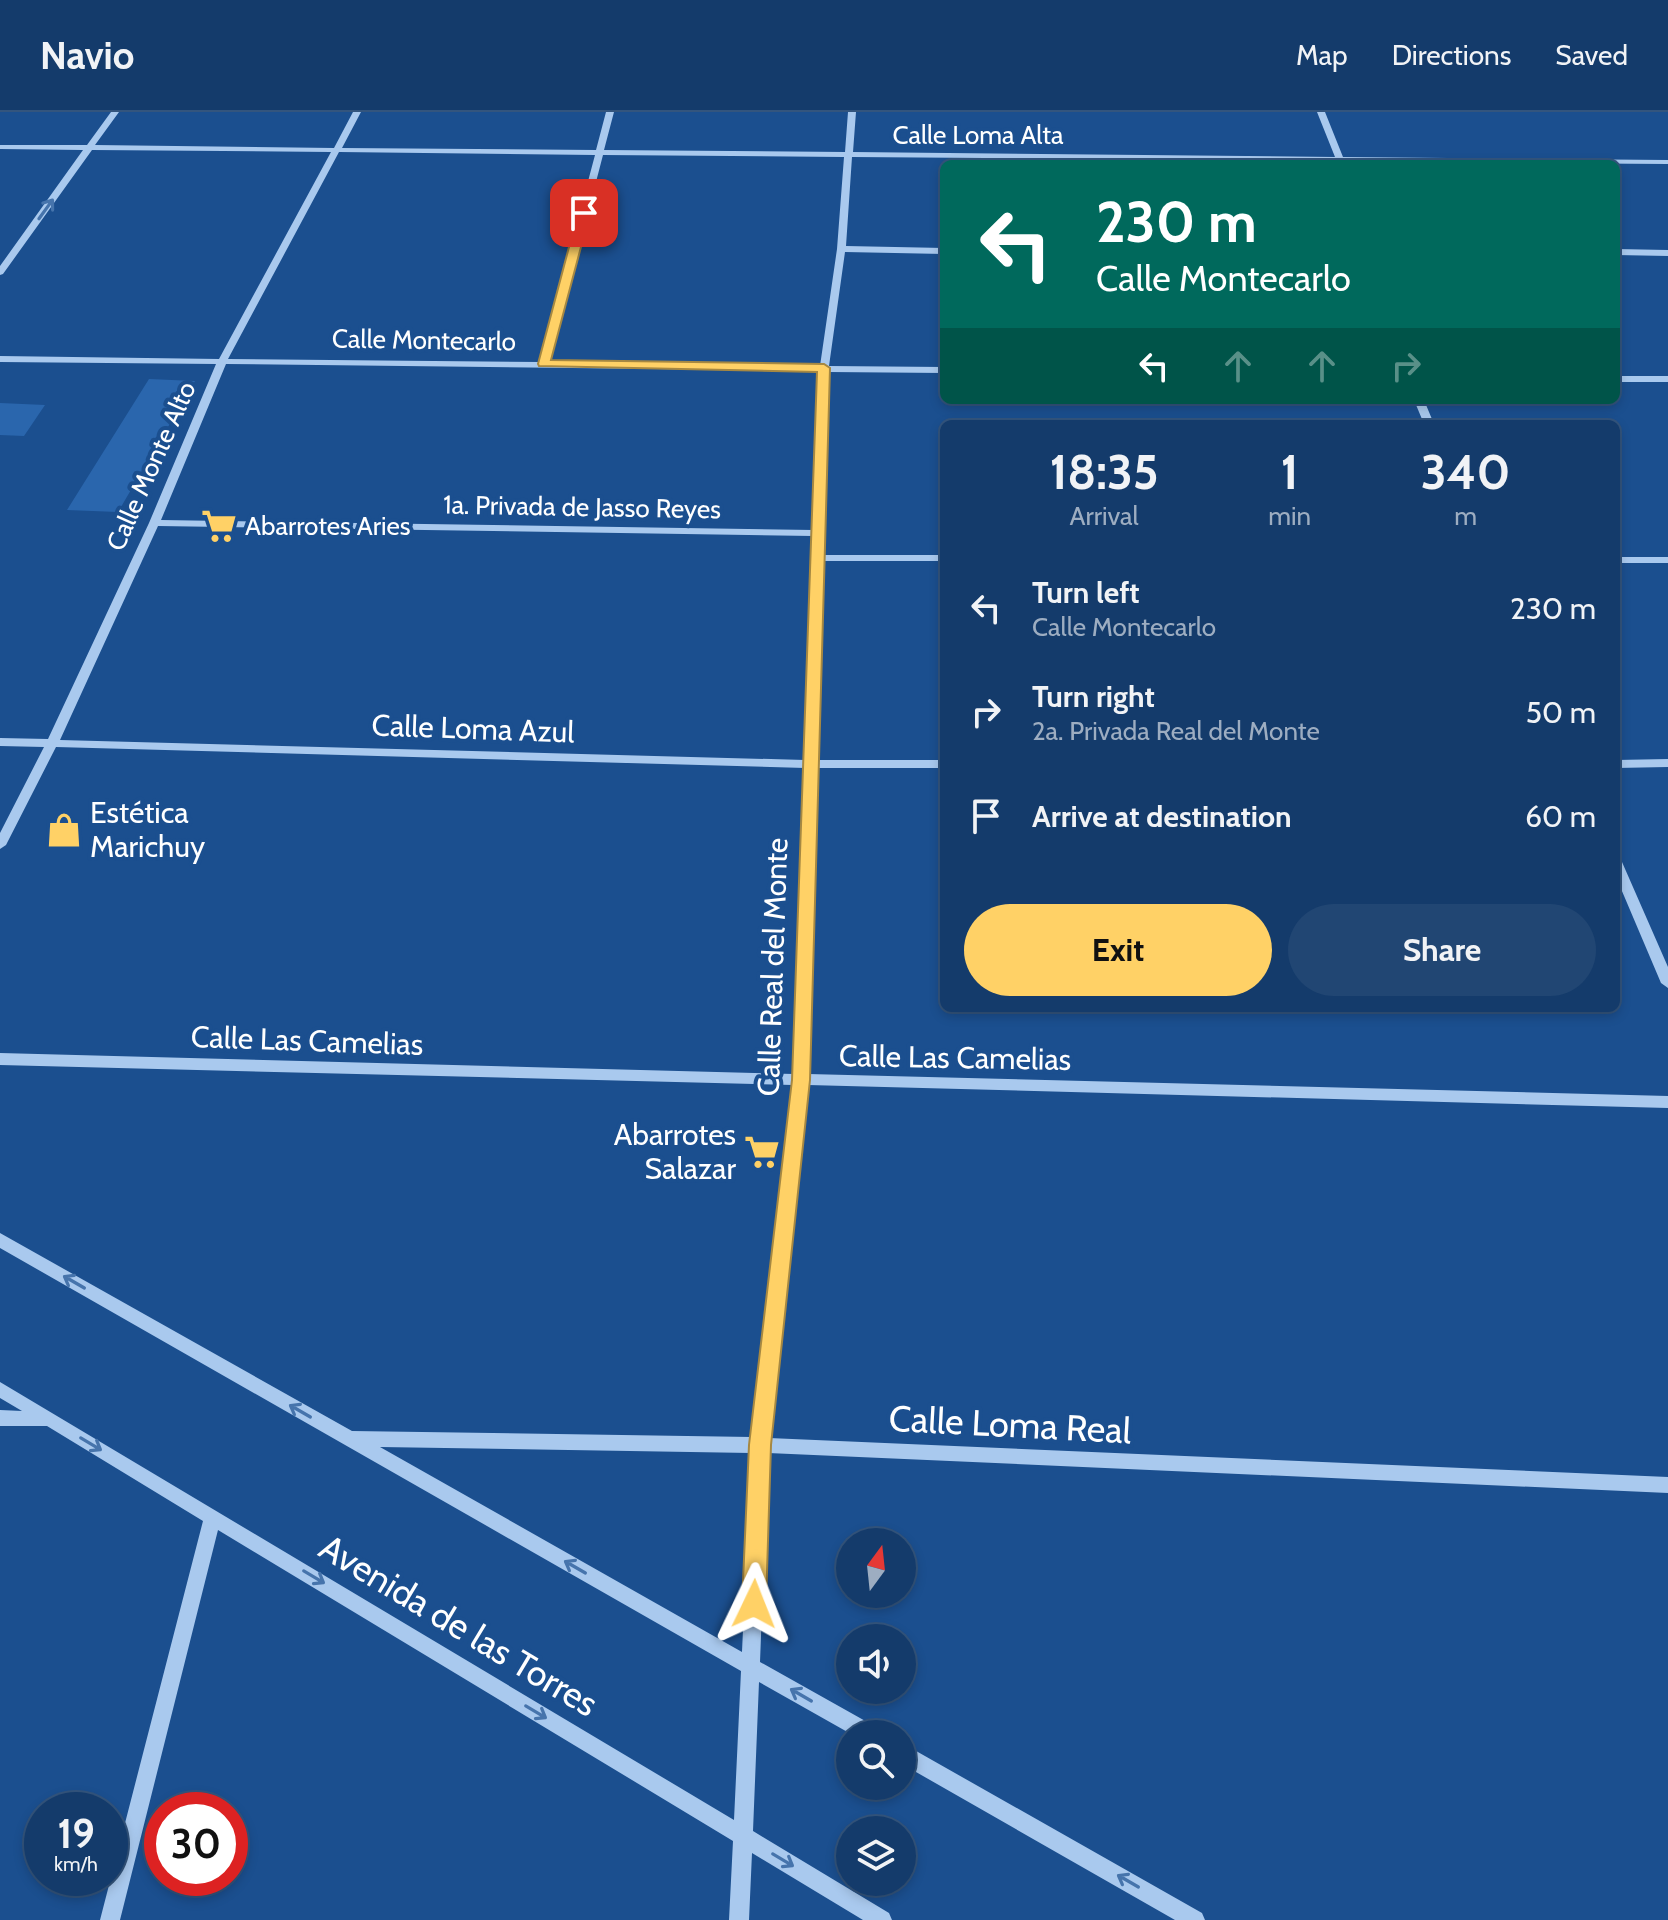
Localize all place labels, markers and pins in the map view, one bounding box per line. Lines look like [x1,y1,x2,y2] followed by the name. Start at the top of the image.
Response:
[550,179,618,247] pin
[200,507,238,545] supermarket icon: Abarrotes Aries
[245,510,411,542] place label: Abarrotes Aries
[90,794,205,865] place label: Estética Marichuy
[45,811,83,849] shop icon: Estética Marichuy
[614,1116,737,1187] place label: Abarrotes Salazar
[743,1133,781,1171] supermarket icon: Abarrotes Salazar

